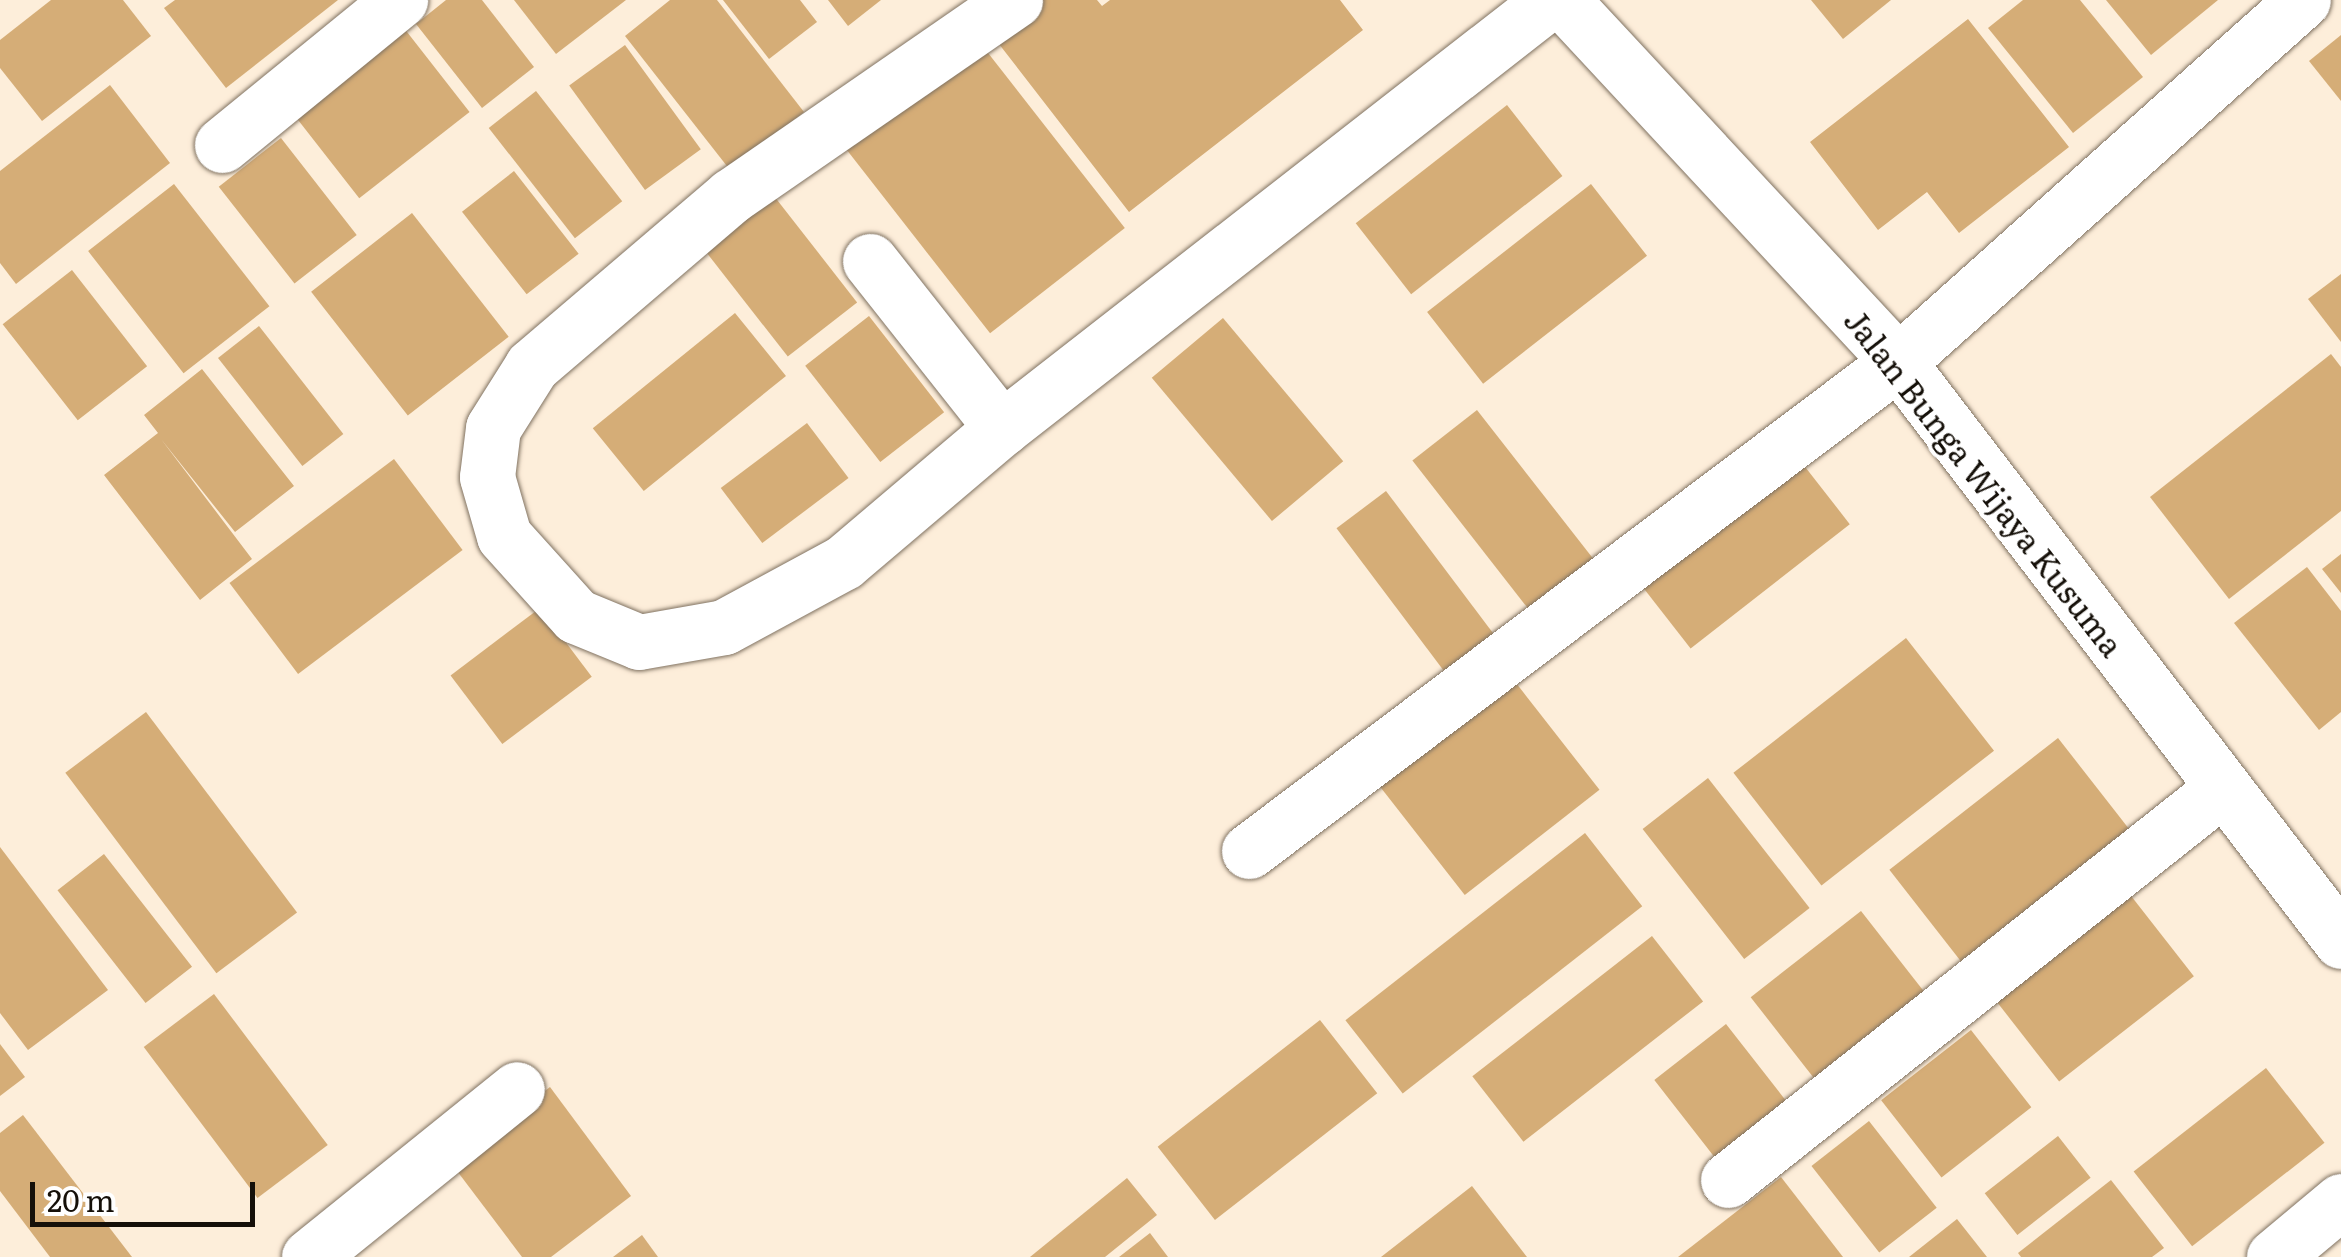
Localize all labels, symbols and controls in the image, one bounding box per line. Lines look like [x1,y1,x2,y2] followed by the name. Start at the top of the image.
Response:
[1837,301,2133,663] street label: Jalan Bunga Wijaya Kusuma
[35,1162,260,1224] scale bar
[47,1177,115,1221] text: 20 m

